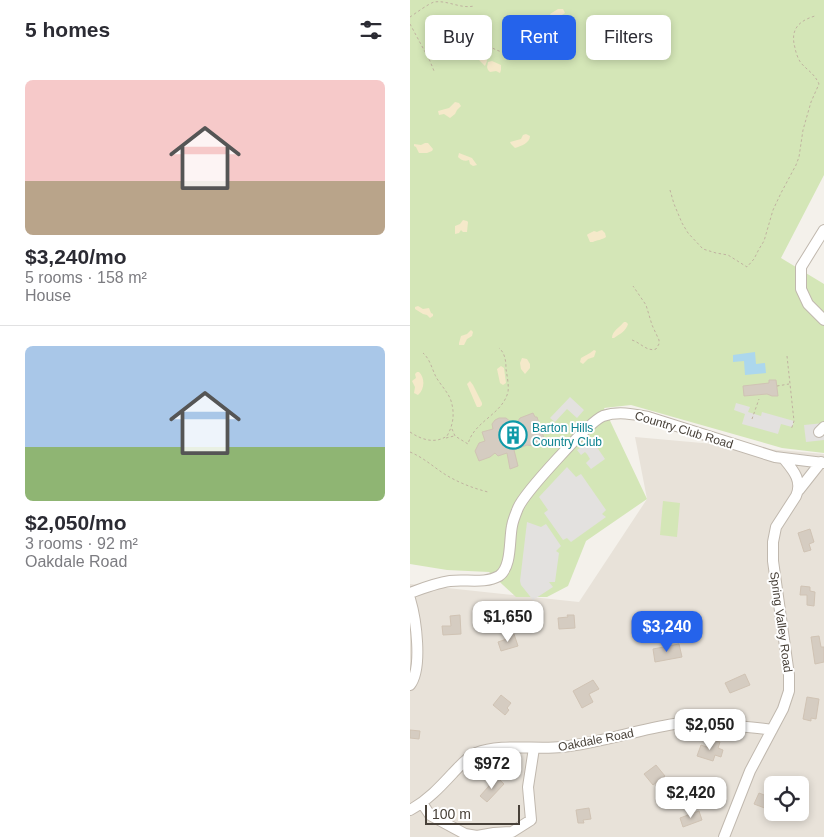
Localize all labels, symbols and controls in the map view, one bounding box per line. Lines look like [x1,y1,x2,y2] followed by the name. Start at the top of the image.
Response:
[425,15,492,60] chip: Buy
[502,15,576,60] chip: Rent
[586,15,671,60] chip: Filters
[357,16,385,44] icon: filters
[25,18,110,41] text: 5 homes
[160,113,250,203] icon: home
[25,245,127,268] text: $3,240/mo
[25,269,147,286] text: 5 rooms · 158 m²
[25,287,71,304] text: House
[160,378,250,468] icon: home
[633,408,735,452] street label: Country Club Road
[498,420,528,450] building icon: Barton Hills Country Club
[532,421,602,449] place label: Barton Hills Country Club
[25,511,127,534] text: $2,050/mo
[25,535,138,552] text: 3 rooms · 92 m²
[25,553,127,570] text: Oakdale Road
[767,571,795,673] street label: Spring Valley Road
[467,600,549,643] pin: $1,650
[484,608,532,625] text: $1,650
[626,610,708,653] pin: $3,240
[643,618,691,635] text: $3,240
[669,708,751,751] pin: $2,050
[686,716,734,733] text: $2,050
[557,726,635,754] street label: Oakdale Road
[462,748,522,790] pin: $972
[474,755,510,772] text: $972
[650,776,732,819] pin: $2,420
[764,776,809,821] map controls
[764,776,809,821] button: locate
[667,784,715,801] text: $2,420
[425,802,520,825] scale bar
[432,806,471,822] text: 100 m

